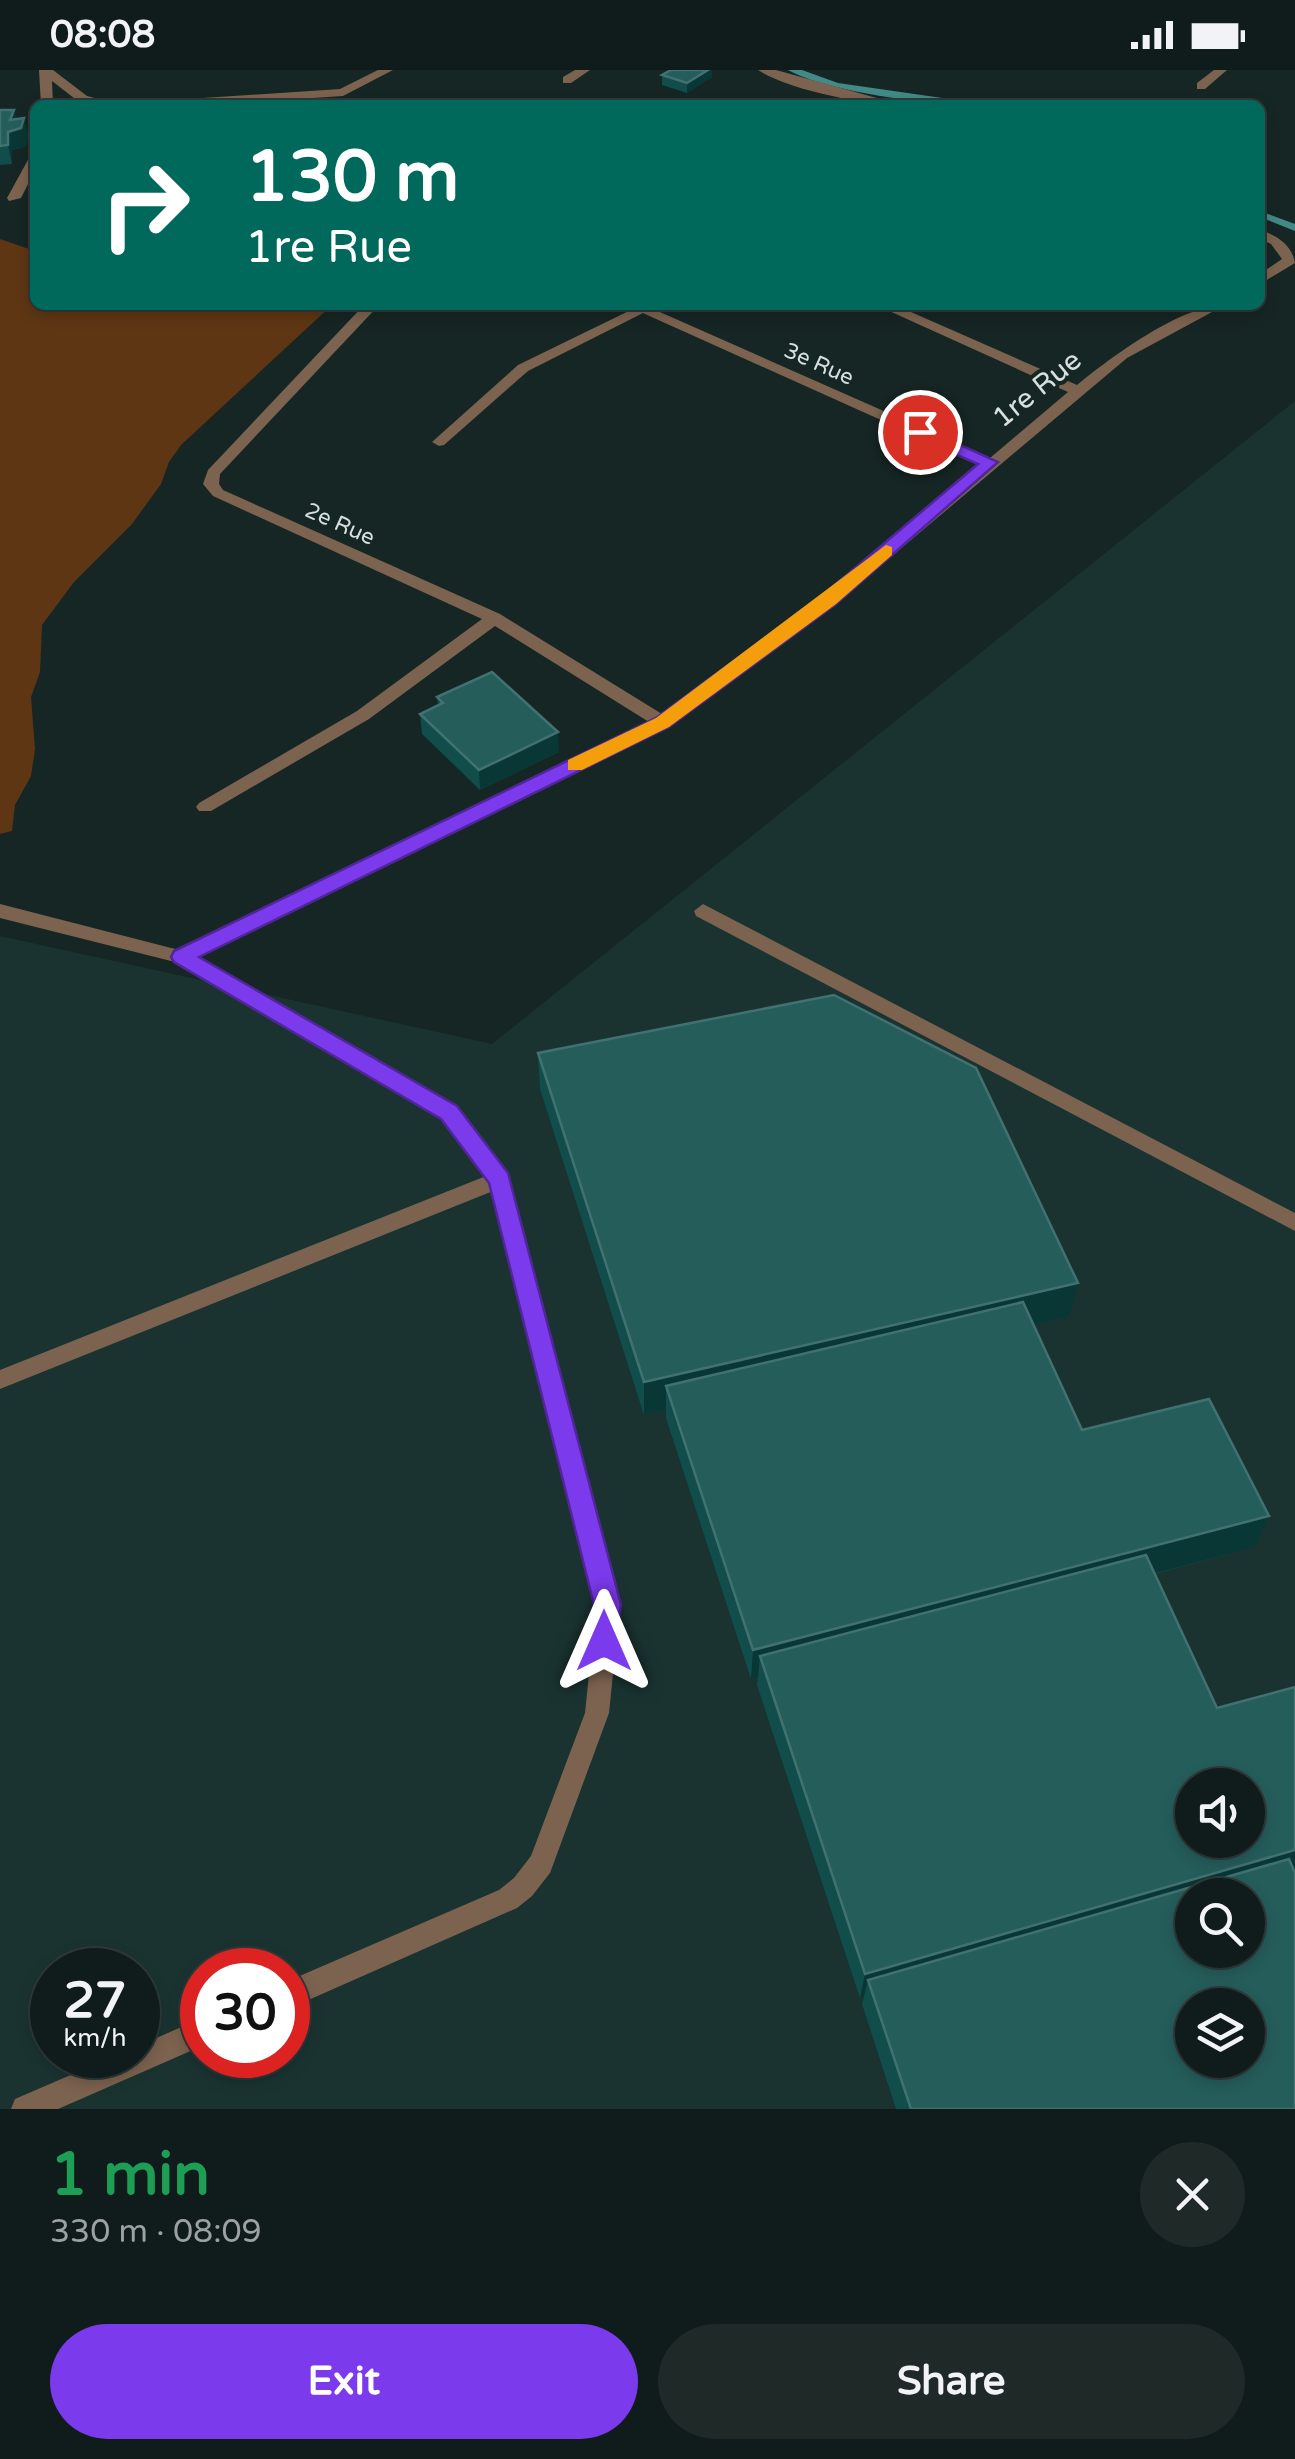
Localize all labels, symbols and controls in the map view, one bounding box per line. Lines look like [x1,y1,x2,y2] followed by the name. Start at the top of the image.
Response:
[50,12,155,58] text: 08:08
[245,136,459,220] text: 130 m
[80,140,210,270] icon: right
[245,221,412,275] text: 1re Rue
[780,337,858,391] street label: 3e Rue
[986,343,1088,435] street label: 1re Rue
[878,390,963,475] pin
[893,405,948,460] icon: arrive
[301,497,379,551] street label: 2e Rue
[552,1589,656,1693] position arrow
[1175,1768,1265,2078] map controls
[1175,1768,1265,1858] button: sound
[1175,1878,1265,1968] button: search
[180,1948,310,2078] speed limit sign: 30
[64,1971,126,2031] text: 27
[1175,1988,1265,2078] button: layers
[64,2023,126,2053] text: km/h
[50,2139,210,2211] text: 1 min
[1140,2142,1245,2247] button: close
[50,2213,262,2251] text: 330 m · 08:09
[50,2324,638,2439] button: Exit
[658,2324,1245,2439] button: Share

